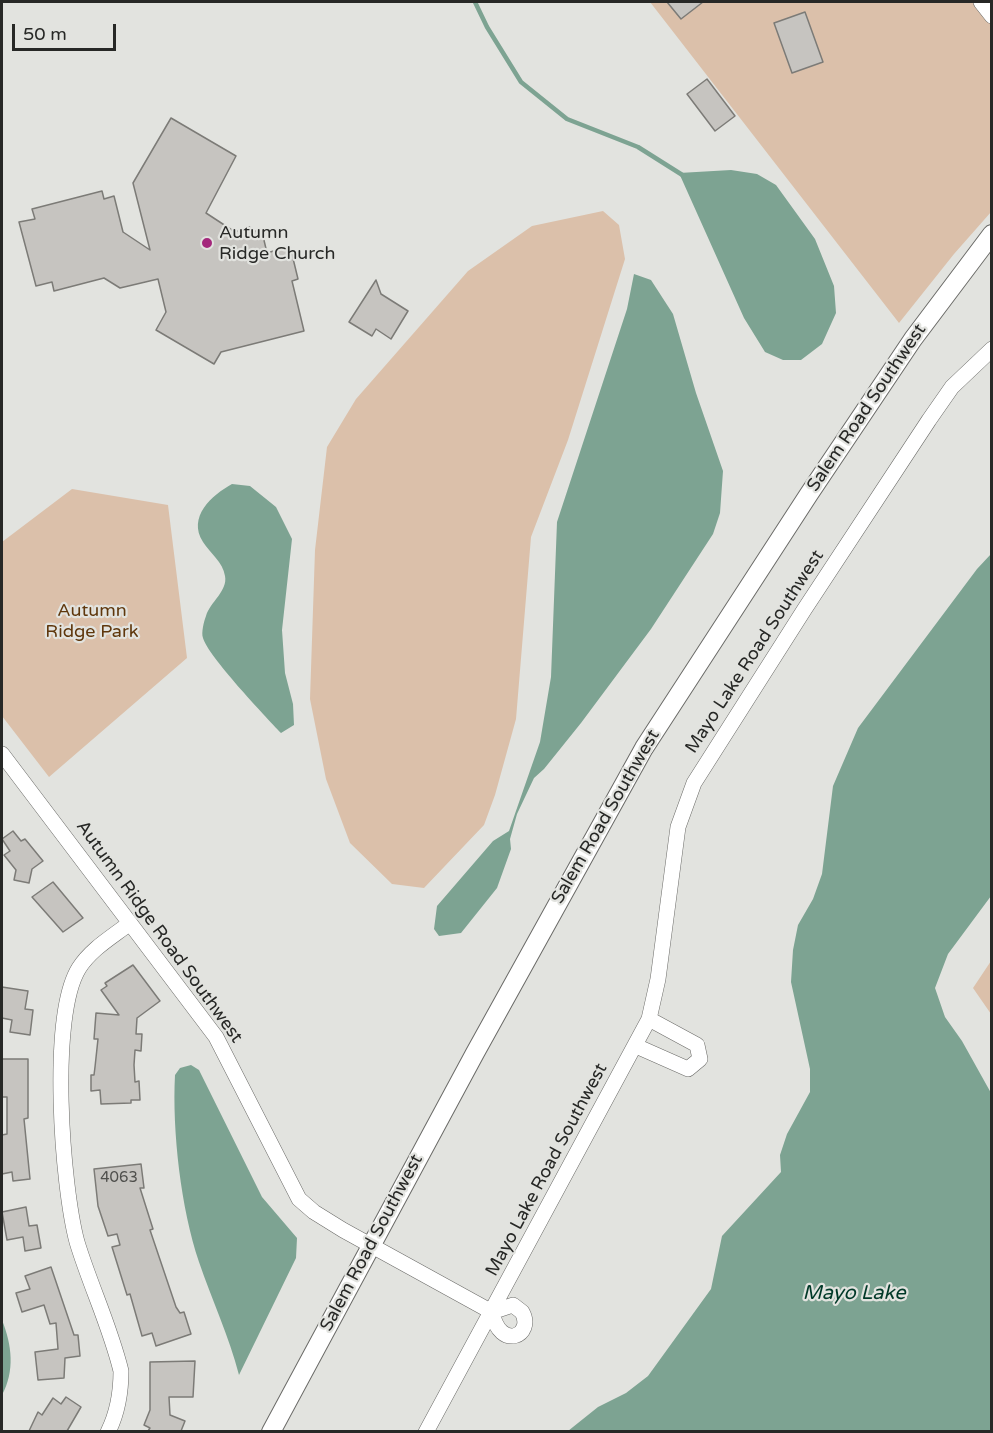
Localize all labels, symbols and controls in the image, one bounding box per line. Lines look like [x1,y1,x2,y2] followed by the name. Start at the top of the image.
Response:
[15,12,118,50] scale bar
[23,23,67,45] text: 50 m
[219,222,335,264] place label: Autumn Ridge Church
[200,236,214,250] marker: Autumn Ridge Church
[803,320,931,496] street label: Salem Road Southwest
[681,546,829,758] street label: Mayo Lake Road Southwest
[45,600,139,642] park label: Autumn Ridge Park
[547,726,665,908] street label: Salem Road Southwest
[71,817,247,1047] street label: Autumn Ridge Road Southwest
[482,1060,612,1280] street label: Mayo Lake Road Southwest
[316,1151,428,1335] street label: Salem Road Southwest
[100,1169,138,1187] house number: 4063
[802,1282,906,1306] water label: Mayo Lake

